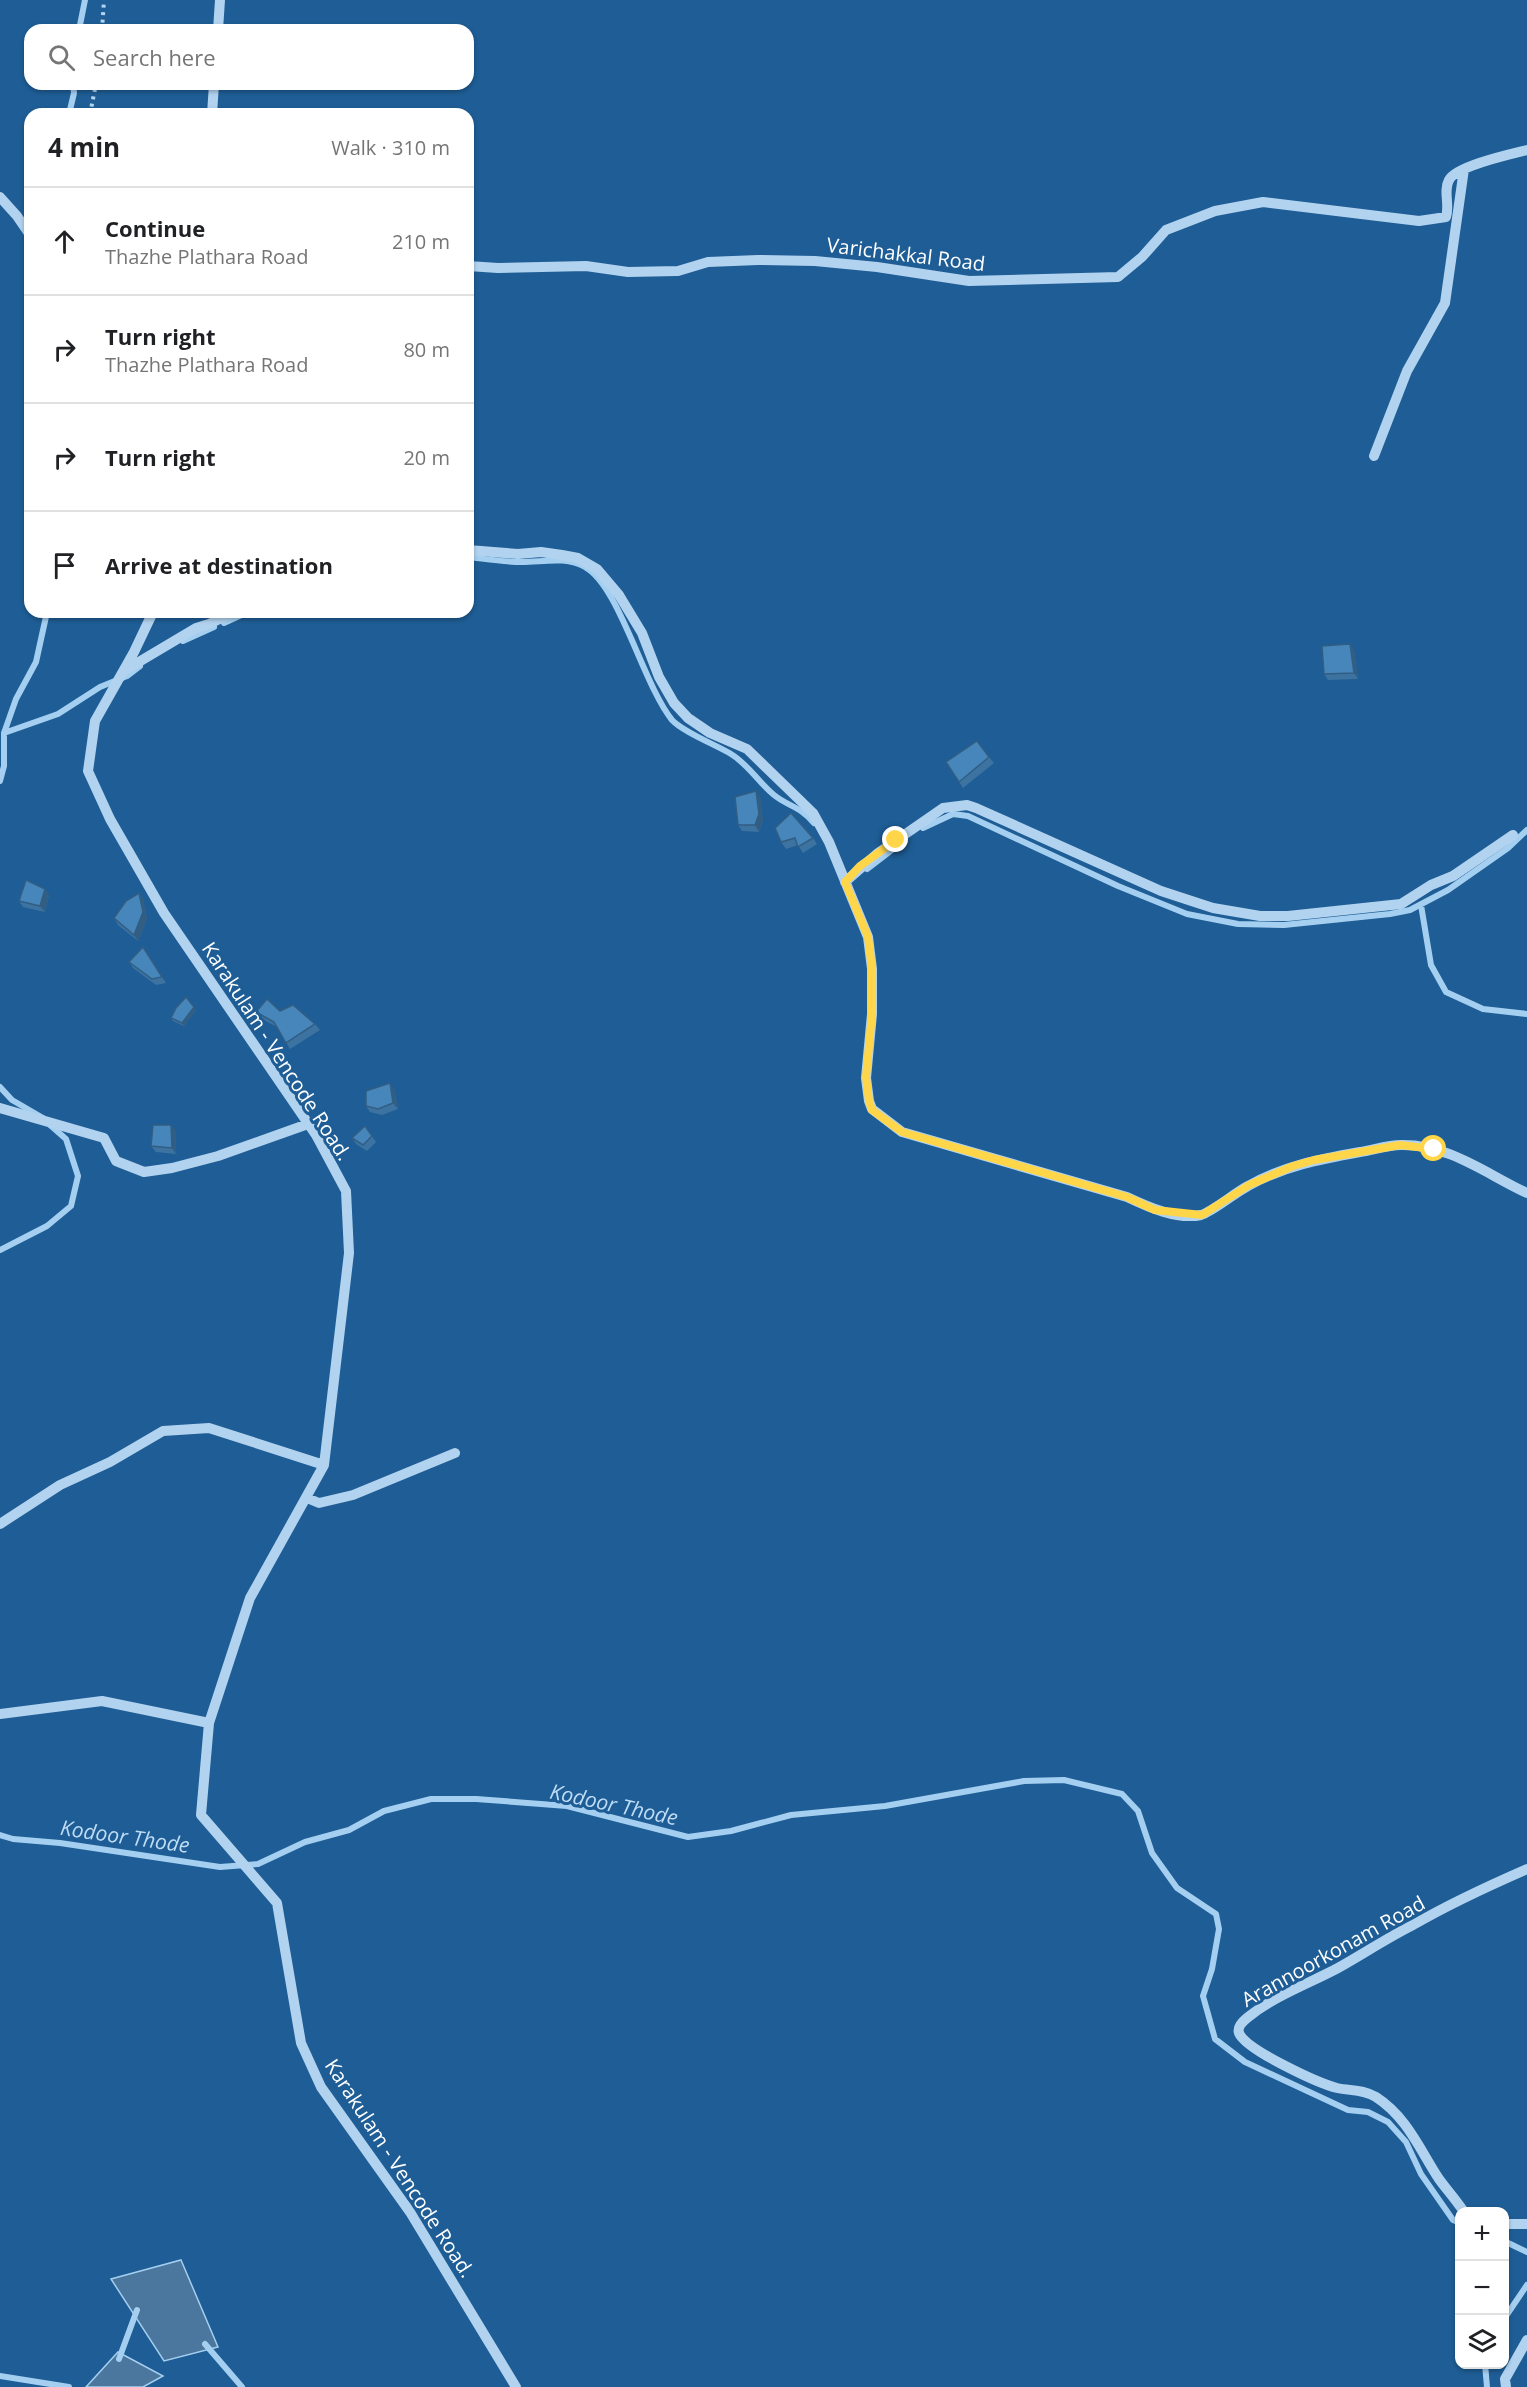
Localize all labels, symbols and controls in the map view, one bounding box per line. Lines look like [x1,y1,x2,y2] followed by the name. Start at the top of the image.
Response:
[24,24,474,90] search box
[45,41,78,74] icon: search
[93,42,216,72] text: Search here
[48,129,120,165] text: 4 min
[331,134,450,161] text: Walk · 310 m
[105,213,205,243] text: Continue
[48,225,81,258] icon: ahead
[392,228,450,255] text: 210 m
[825,231,987,277] street label: Varichakkal Road
[105,243,308,270] text: Thazhe Plathara Road
[105,321,216,351] text: Turn right
[48,333,81,366] icon: right
[403,336,450,363] text: 80 m
[105,351,308,378] text: Thazhe Plathara Road
[48,441,81,474] icon: right
[105,442,216,472] text: Turn right
[403,444,450,471] text: 20 m
[48,549,81,582] icon: arrive
[105,550,333,580] text: Arrive at destination
[882,826,908,852] route end
[196,936,358,1166] street label: Karakulam - Vencode Road.
[1420,1135,1446,1161] route start
[547,1777,681,1831] water label: Kodoor Thode
[59,1813,191,1859] water label: Kodoor Thode
[1236,1889,1430,2013] street label: Arannoorkonam Road
[319,2053,481,2283] street label: Karakulam - Vencode Road.
[1455,2207,1509,2369] map controls
[1455,2207,1509,2261] button: +
[1455,2261,1509,2315] button: −
[1455,2315,1509,2369] button: layers

